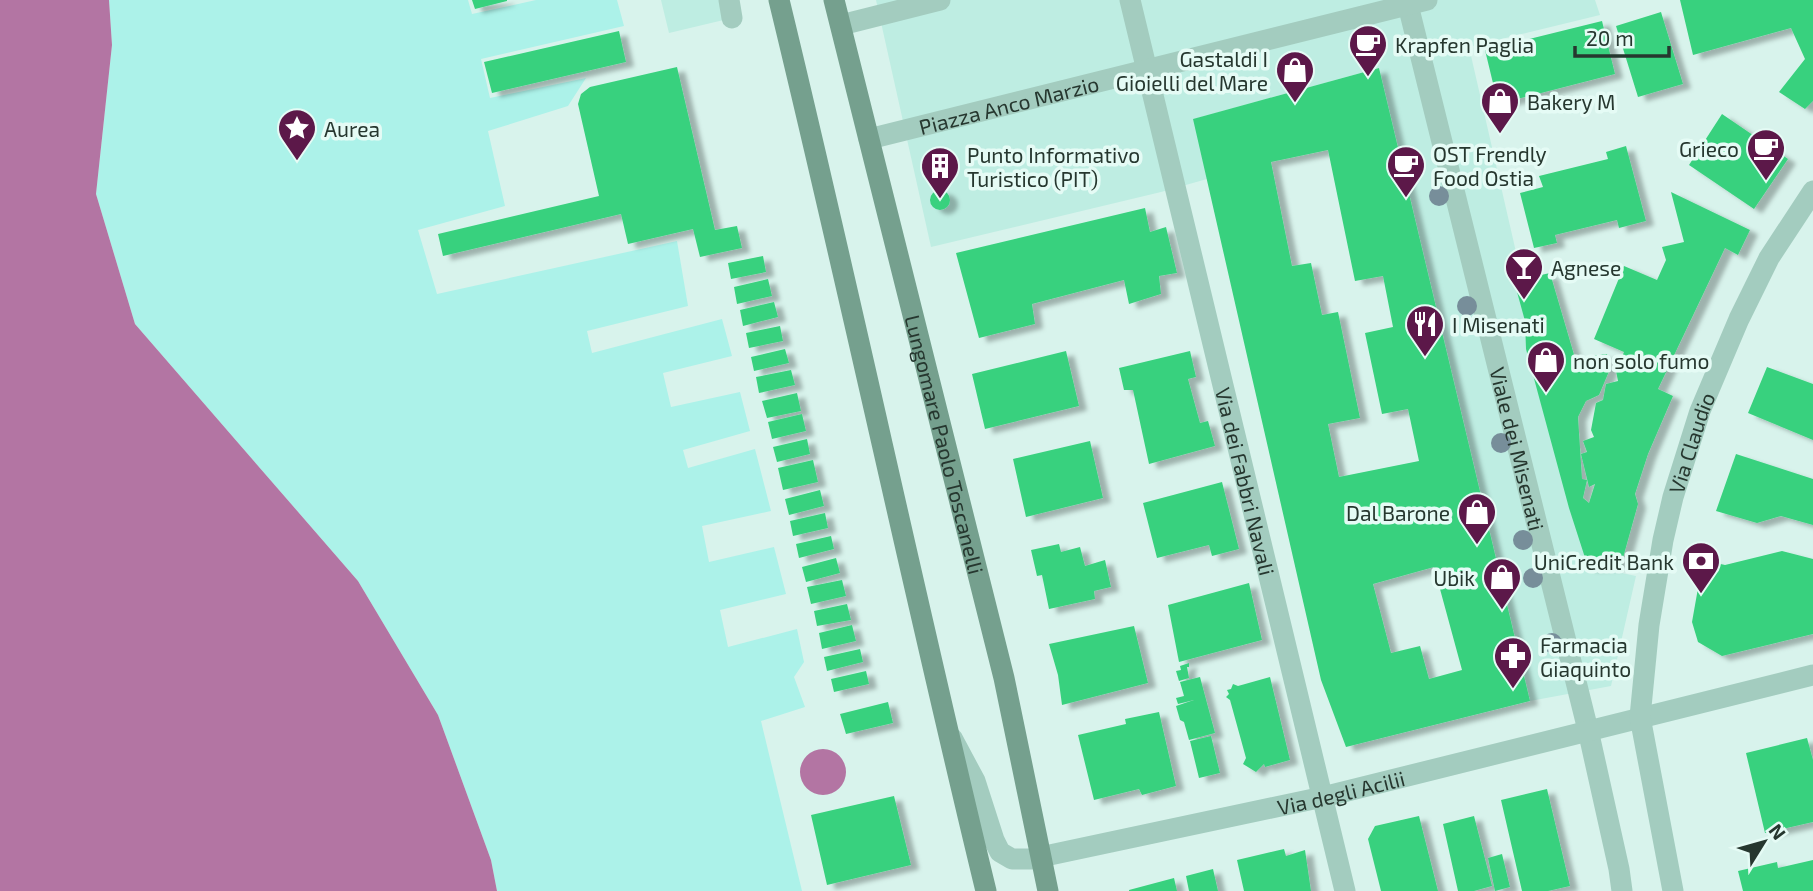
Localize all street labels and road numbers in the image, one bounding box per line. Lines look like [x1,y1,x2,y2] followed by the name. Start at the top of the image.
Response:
[916,70,1101,139] street label: Piazza Anco Marzio
[901,312,990,576] street label: Lungomare Paolo Toscanelli
[1486,364,1550,533] street label: Viale dei Misenati
[1211,385,1281,578] street label: Via dei Fabbri Navali
[1662,388,1719,496] street label: Via Claudio
[1275,765,1407,819] street label: Via degli Acilii

